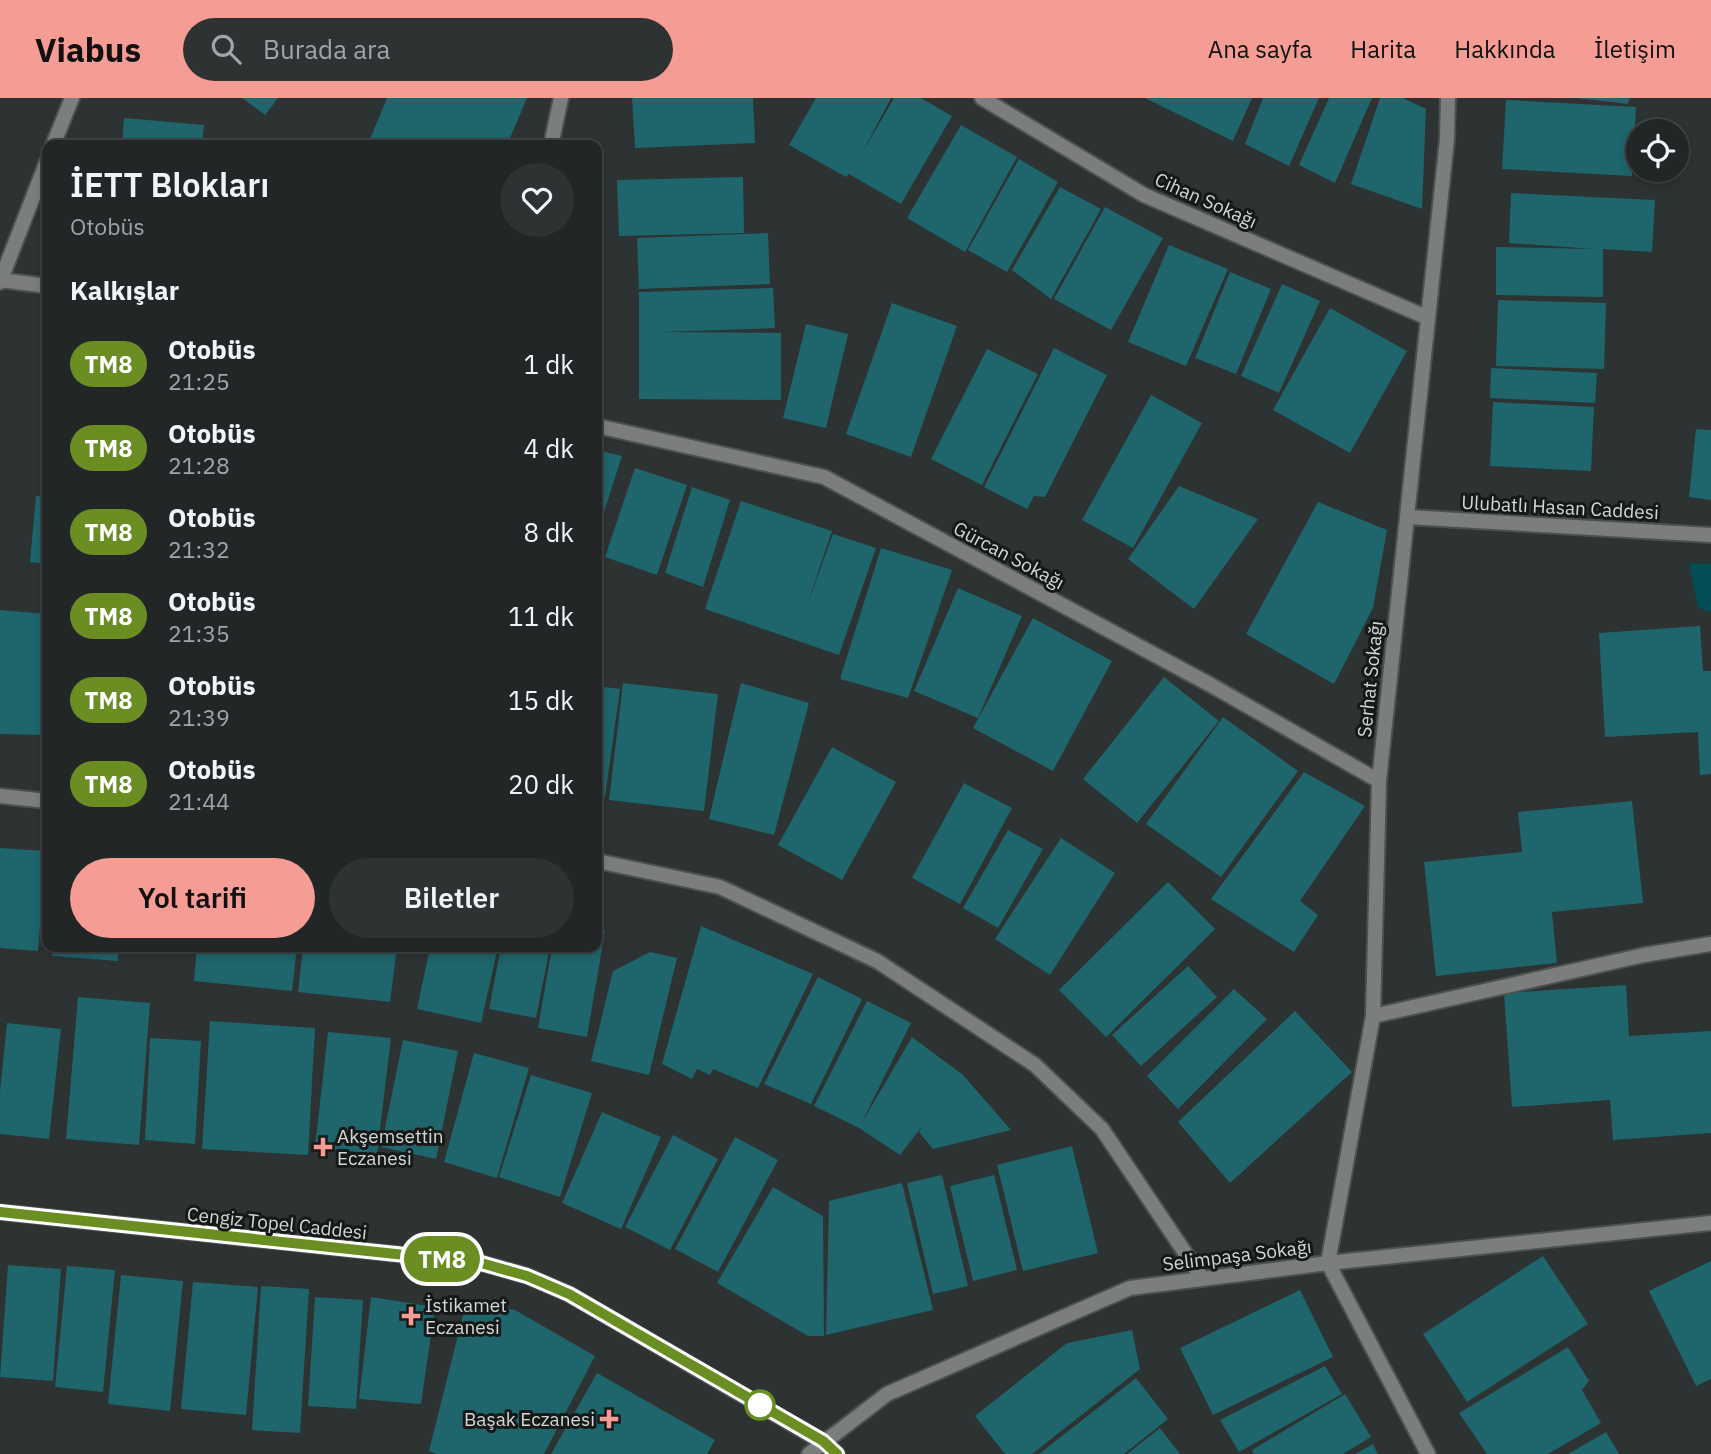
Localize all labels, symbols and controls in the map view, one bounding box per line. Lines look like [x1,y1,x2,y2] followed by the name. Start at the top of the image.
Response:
[183,18,673,81] search box
[35,28,141,71] text: Viabus
[207,30,245,68] icon: search
[263,32,390,66] text: Burada ara
[1208,33,1312,65] text: Ana sayfa
[1350,33,1416,65] text: Harita
[1454,33,1556,65] text: Hakkında
[1594,33,1676,65] text: İletişim
[1626,119,1689,182] map controls
[1626,119,1689,182] button: locate
[70,163,269,206] text: İETT Blokları
[500,163,574,237] button: heart
[1151,167,1261,233] street label: Cihan Sokağı
[70,211,145,241] text: Otobüs
[70,273,179,307] text: Kalkışlar
[168,332,256,366] text: Otobüs
[523,347,574,381] text: 1 dk
[84,348,133,380] text: TM8
[168,366,230,396] text: 21:25
[168,416,256,450] text: Otobüs
[523,431,574,465] text: 4 dk
[84,432,133,464] text: TM8
[168,450,230,480] text: 21:28
[1461,490,1659,524] street label: Ulubatlı Hasan Caddesi
[168,500,256,534] text: Otobüs
[523,515,574,549] text: 8 dk
[84,516,133,548] text: TM8
[949,516,1069,594] street label: Gürcan Sokağı
[168,534,230,564] text: 21:32
[168,584,256,618] text: Otobüs
[508,599,574,633] text: 11 dk
[84,600,133,632] text: TM8
[168,618,230,648] text: 21:35
[1352,620,1388,738] street label: Serhat Sokağı
[168,668,256,702] text: Otobüs
[508,683,574,717] text: 15 dk
[84,684,133,716] text: TM8
[168,702,230,732] text: 21:39
[168,752,256,786] text: Otobüs
[508,767,574,801] text: 20 dk
[84,768,133,800] text: TM8
[168,786,230,816] text: 21:44
[70,858,315,938] button: Yol tarifi
[329,858,574,938] button: Biletler
[337,1124,444,1170] place label: Akşemsettin Eczanesi
[315,1139,331,1155] marker: Akşemsettin Eczanesi
[186,1202,368,1244] street label: Cengiz Topel Caddesi
[1161,1234,1313,1276] street label: Selimpaşa Sokağı
[402,1236,482,1282] line badge: TM8
[418,1243,466,1275] text: TM8
[425,1293,507,1339] place label: İstikamet Eczanesi
[403,1308,419,1324] marker: İstikamet Eczanesi
[745,1390,775,1420] unlabelled marker
[464,1407,595,1431] place label: Başak Eczanesi
[601,1411,617,1427] marker: Başak Eczanesi

